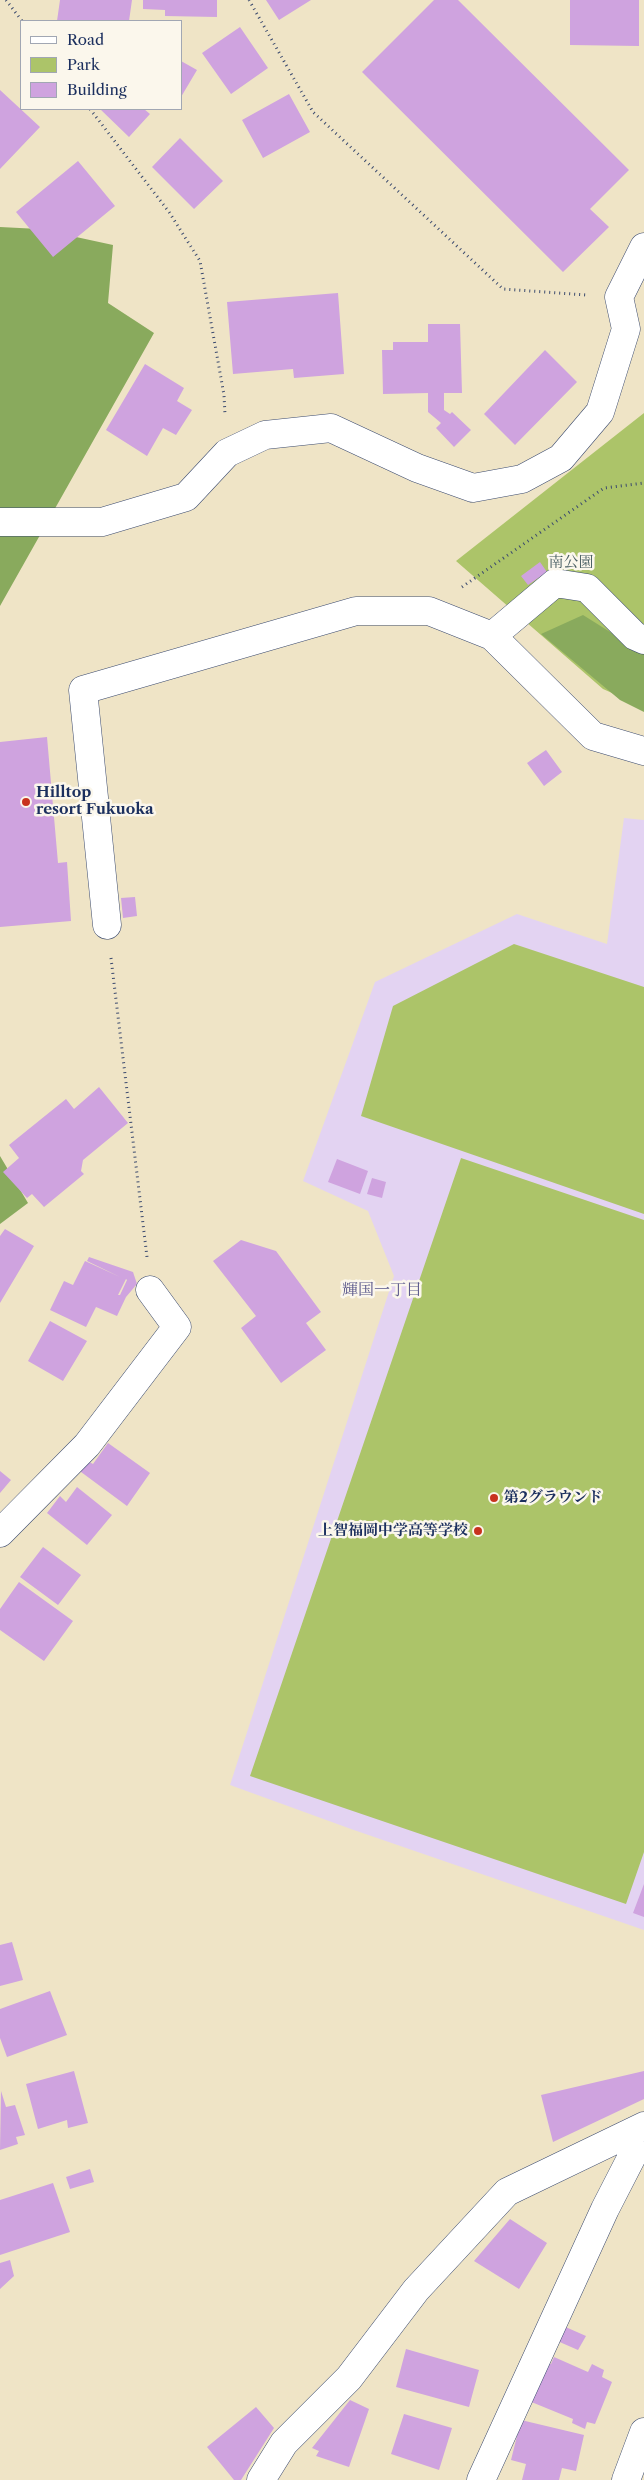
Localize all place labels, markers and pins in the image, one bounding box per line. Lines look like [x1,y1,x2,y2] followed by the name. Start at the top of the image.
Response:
[36,784,154,819] place label: Hilltop resort Fukuoka
[20,796,32,808] marker: Hilltop resort Fukuoka
[504,1489,603,1507] place label: 第2グラウンド
[488,1492,500,1504] marker: 第2グラウンド
[318,1522,468,1540] place label: 上智福岡中学高等学校
[472,1525,484,1537] marker: 上智福岡中学高等学校

